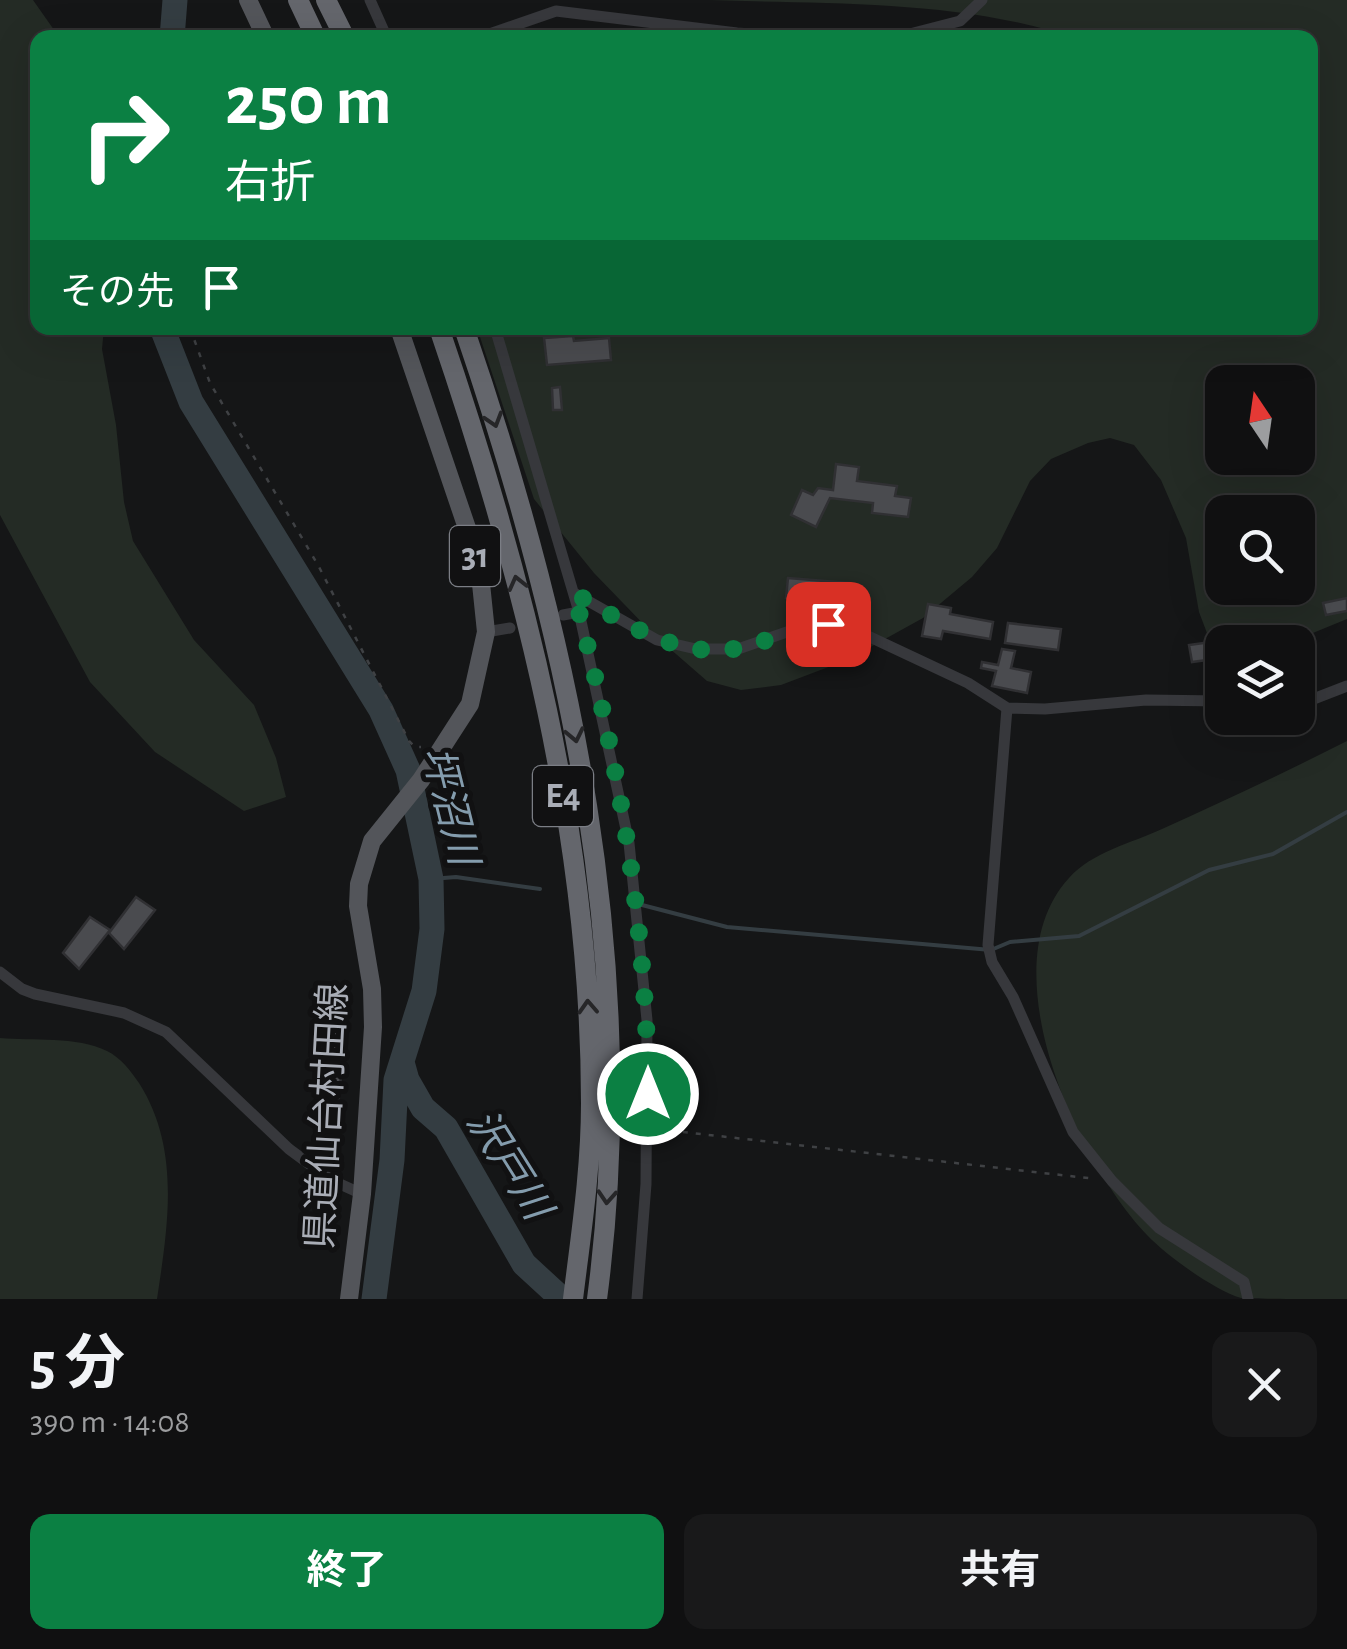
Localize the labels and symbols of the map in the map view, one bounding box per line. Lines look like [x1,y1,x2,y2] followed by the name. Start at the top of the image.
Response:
[1205,365,1315,475] north arrow
[482,411,503,428] one-way arrow
[450,526,500,586] road number: 31
[508,575,529,592] one-way arrow
[786,582,871,667] pin
[564,726,585,743] one-way arrow
[415,742,486,873] water label: 坪沼川
[533,766,593,826] road number: E4
[299,982,354,1250] street label: 県道仙台村田線
[578,998,599,1014] one-way arrow
[596,1042,700,1146] position arrow
[459,1102,561,1230] water label: 沢戸川
[597,1190,618,1206] one-way arrow

